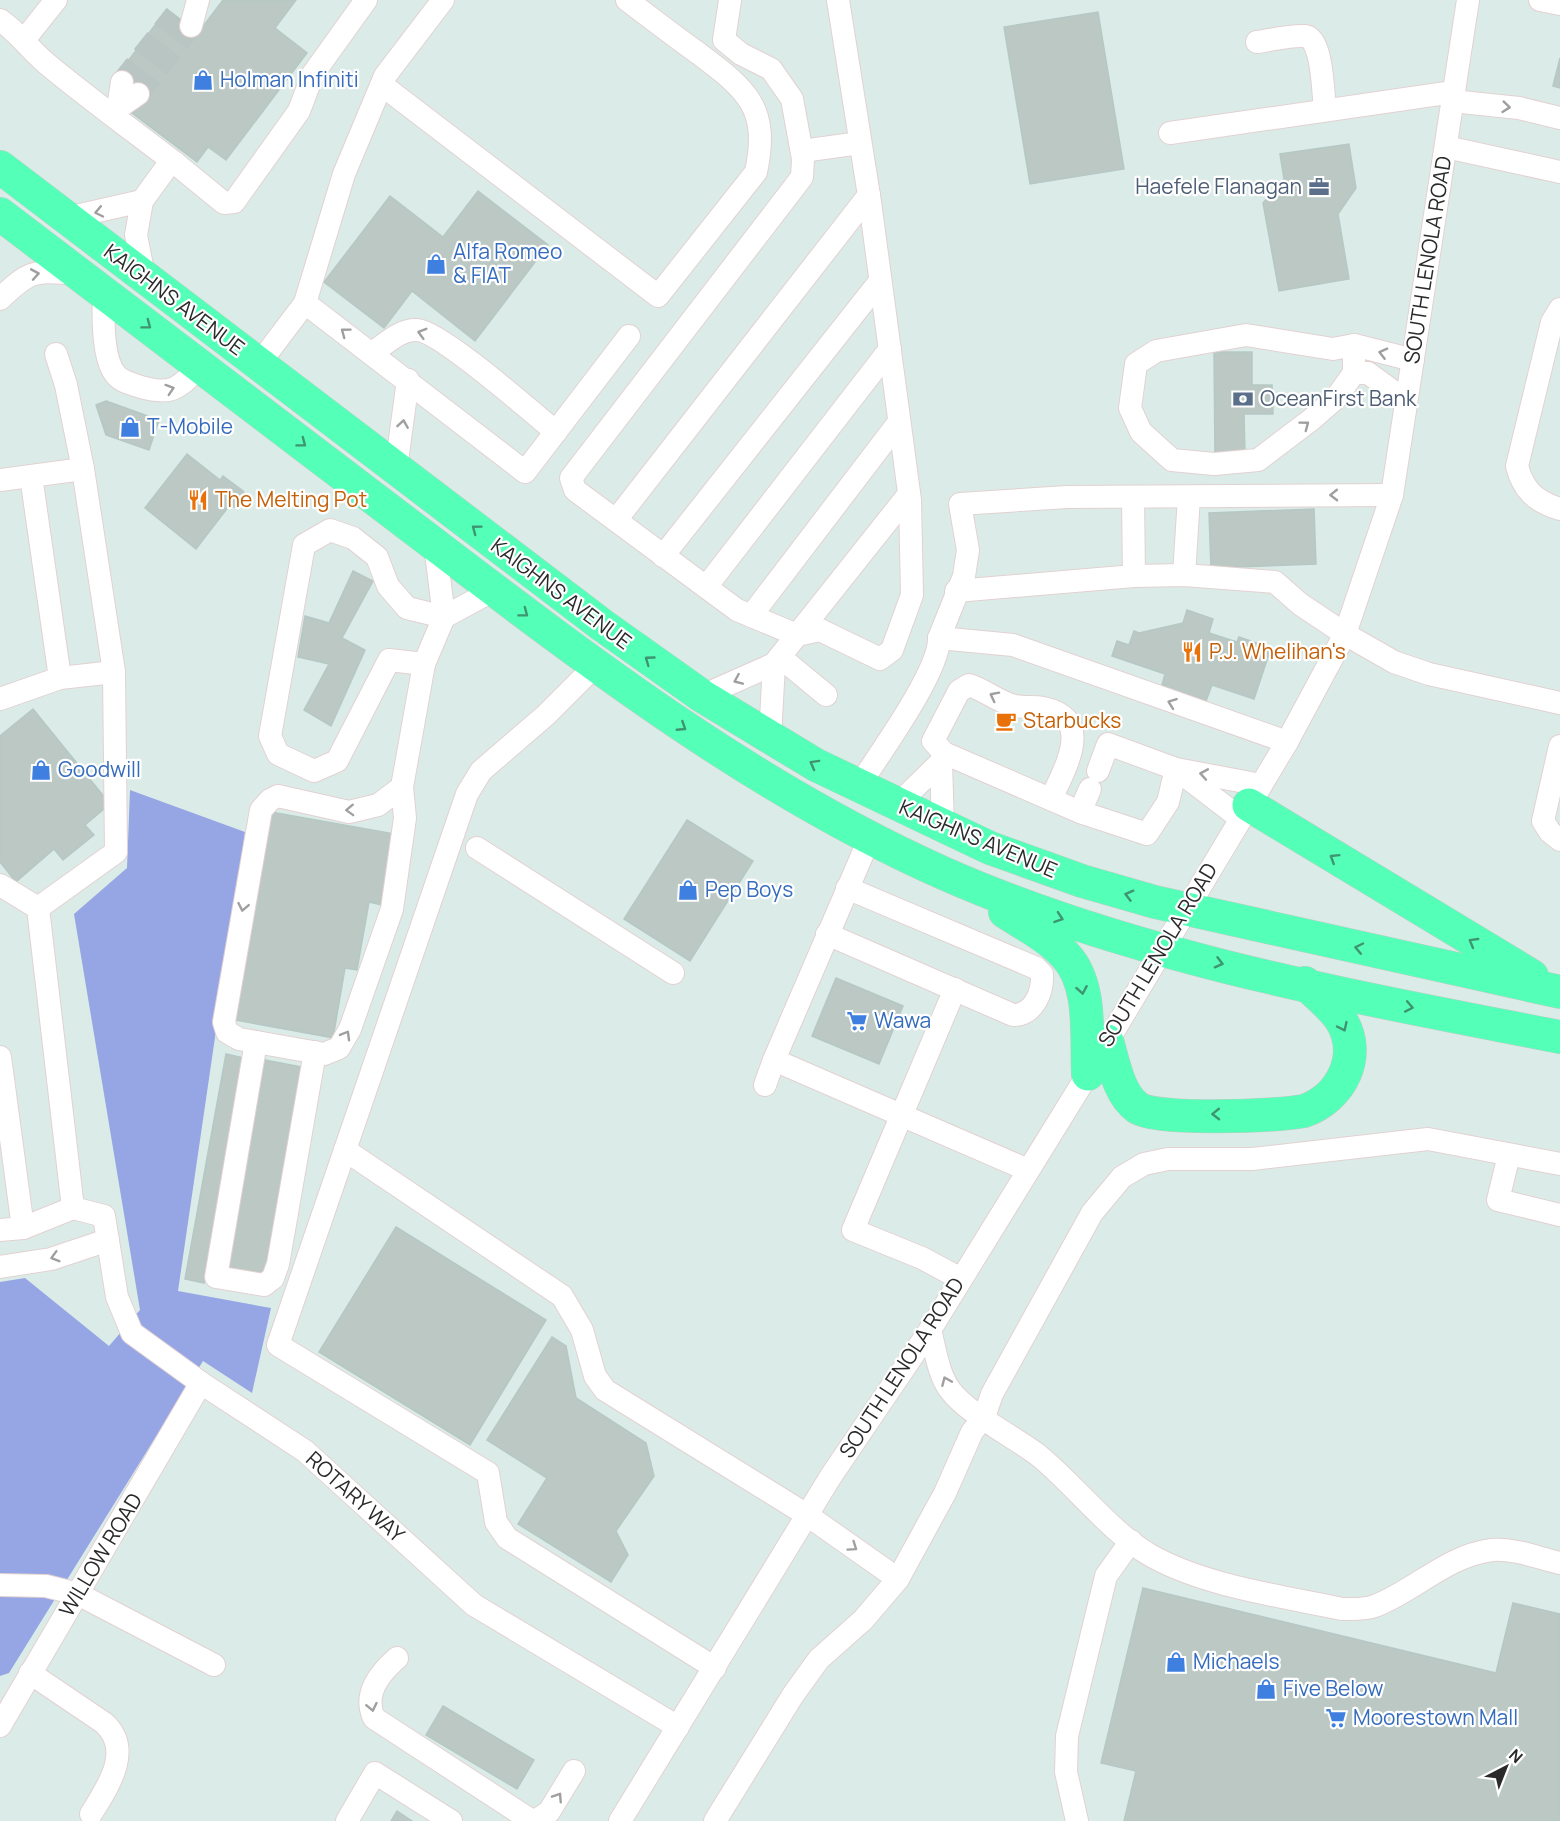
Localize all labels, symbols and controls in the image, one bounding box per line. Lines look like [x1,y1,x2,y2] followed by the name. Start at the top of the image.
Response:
[220,65,359,93] place label: Holman Infiniti
[191,68,215,92] shop icon: Holman Infiniti
[1502,100,1511,113] one-way arrow
[1397,154,1457,366] street label: SOUTH LENOLA ROAD
[1135,172,1302,200] place label: Haefele Flanagan
[1307,175,1331,199] office icon: Haefele Flanagan
[94,205,104,218] one-way arrow
[99,237,250,361] street label: KAIGHNS AVENUE
[453,237,562,289] place label: Alfa Romeo & FIAT
[424,252,448,276] shop icon: Alfa Romeo & FIAT
[30,268,40,281] one-way arrow
[140,318,151,329] one-way arrow
[418,328,428,340] one-way arrow
[340,329,351,340] one-way arrow
[1378,347,1388,360] one-way arrow
[164,384,174,396] one-way arrow
[1260,384,1417,412] place label: OceanFirst Bank
[1231,387,1255,411] bank icon: OceanFirst Bank
[147,412,233,440] place label: T-Mobile
[118,415,142,439] shop icon: T-Mobile
[396,420,409,430] one-way arrow
[1298,421,1309,432] one-way arrow
[295,436,306,447] one-way arrow
[215,485,367,513] place label: The Melting Pot
[186,488,210,512] restaurant icon: The Melting Pot
[1329,489,1338,501] one-way arrow
[472,526,483,537] one-way arrow
[486,531,637,655] street label: KAIGHNS AVENUE
[517,605,528,616] one-way arrow
[1209,637,1346,665] place label: P.J. Whelihan's
[1180,640,1204,664] restaurant icon: P.J. Whelihan's
[644,656,655,667] one-way arrow
[733,673,744,685] one-way arrow
[989,691,1000,703] one-way arrow
[1167,698,1178,710] one-way arrow
[1023,706,1121,734] place label: Starbucks
[994,709,1018,733] cafe icon: Starbucks
[676,719,686,731] one-way arrow
[58,755,141,783] place label: Goodwill
[29,758,53,782] shop icon: Goodwill
[809,759,820,771] one-way arrow
[1199,768,1209,781] one-way arrow
[895,792,1062,884] street label: KAIGHNS AVENUE
[345,804,354,816] one-way arrow
[1330,854,1341,865] one-way arrow
[1091,857,1223,1052] street label: SOUTH LENOLA ROAD
[705,875,793,903] place label: Pep Boys
[676,878,700,902] shop icon: Pep Boys
[1124,890,1134,902] one-way arrow
[237,902,250,912] one-way arrow
[1053,910,1064,923] one-way arrow
[1469,937,1479,949] one-way arrow
[1355,942,1365,955] one-way arrow
[1214,956,1224,969] one-way arrow
[1076,985,1088,994] one-way arrow
[1404,1000,1414,1013] one-way arrow
[874,1006,931,1034] place label: Wawa
[845,1009,869,1033] supermarket icon: Wawa
[1336,1020,1348,1031] one-way arrow
[339,1031,350,1041] one-way arrow
[1211,1108,1220,1121] one-way arrow
[50,1250,60,1263] one-way arrow
[832,1272,970,1463] street label: SOUTH LENOLA ROAD
[941,1376,953,1387] one-way arrow
[300,1445,411,1548] street label: ROTARY WAY
[52,1488,148,1621] street label: WILLOW ROAD
[846,1540,857,1551] one-way arrow
[1193,1647,1280,1675] place label: Michaels
[1164,1650,1188,1674] shop icon: Michaels
[1283,1674,1383,1702] place label: Five Below
[1254,1677,1278,1701] shop icon: Five Below
[364,1702,377,1712] one-way arrow
[1353,1703,1518,1731] place label: Moorestown Mall
[1324,1706,1348,1730] supermarket icon: Moorestown Mall
[1476,1737,1536,1797] north arrow
[1504,1744,1528,1768] text: N
[551,1793,562,1804] one-way arrow

